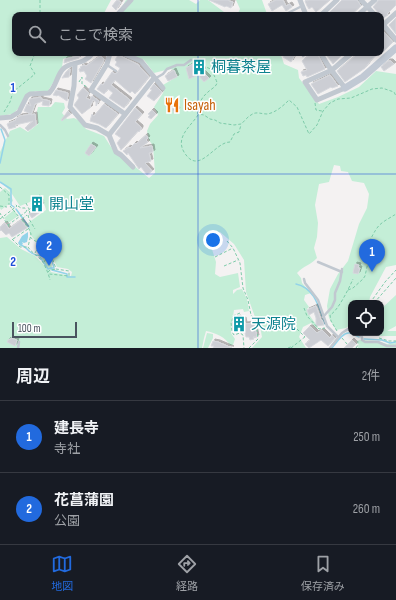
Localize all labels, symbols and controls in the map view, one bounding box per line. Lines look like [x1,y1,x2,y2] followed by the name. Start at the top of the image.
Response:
[12,12,384,56] search box
[26,23,48,45] icon: search
[58,26,133,45] text: ここで検索
[190,58,208,76] building icon: 桐暮茶屋
[211,58,271,77] place label: 桐暮茶屋
[10,80,16,96] text: 1
[163,96,181,114] restaurant icon: Isayah
[184,96,216,115] place label: Isayah
[28,195,46,213] building icon: 開山堂
[49,195,94,214] place label: 開山堂
[203,230,223,250] your location
[36,233,62,266] pin: 2
[359,239,385,272] pin: 1
[10,254,16,270] text: 2
[348,300,384,336] map controls
[348,300,384,336] button: locate
[230,315,248,333] building icon: 天源院
[251,315,296,334] place label: 天源院
[12,320,77,339] scale bar
[18,322,40,335] text: 100 m
[16,367,50,387] text: 周辺
[362,368,380,384] text: 2件
[54,419,99,438] text: 建長寺
[26,429,32,445] text: 1
[353,429,380,445] text: 250 m
[54,441,80,457] text: 寺社
[54,491,114,510] text: 花菖蒲園
[26,501,32,517] text: 2
[353,501,380,517] text: 260 m
[54,513,80,529] text: 公園
[51,553,73,593] tab: 地図
[176,553,198,593] tab: 経路
[301,553,345,593] tab: 保存済み

